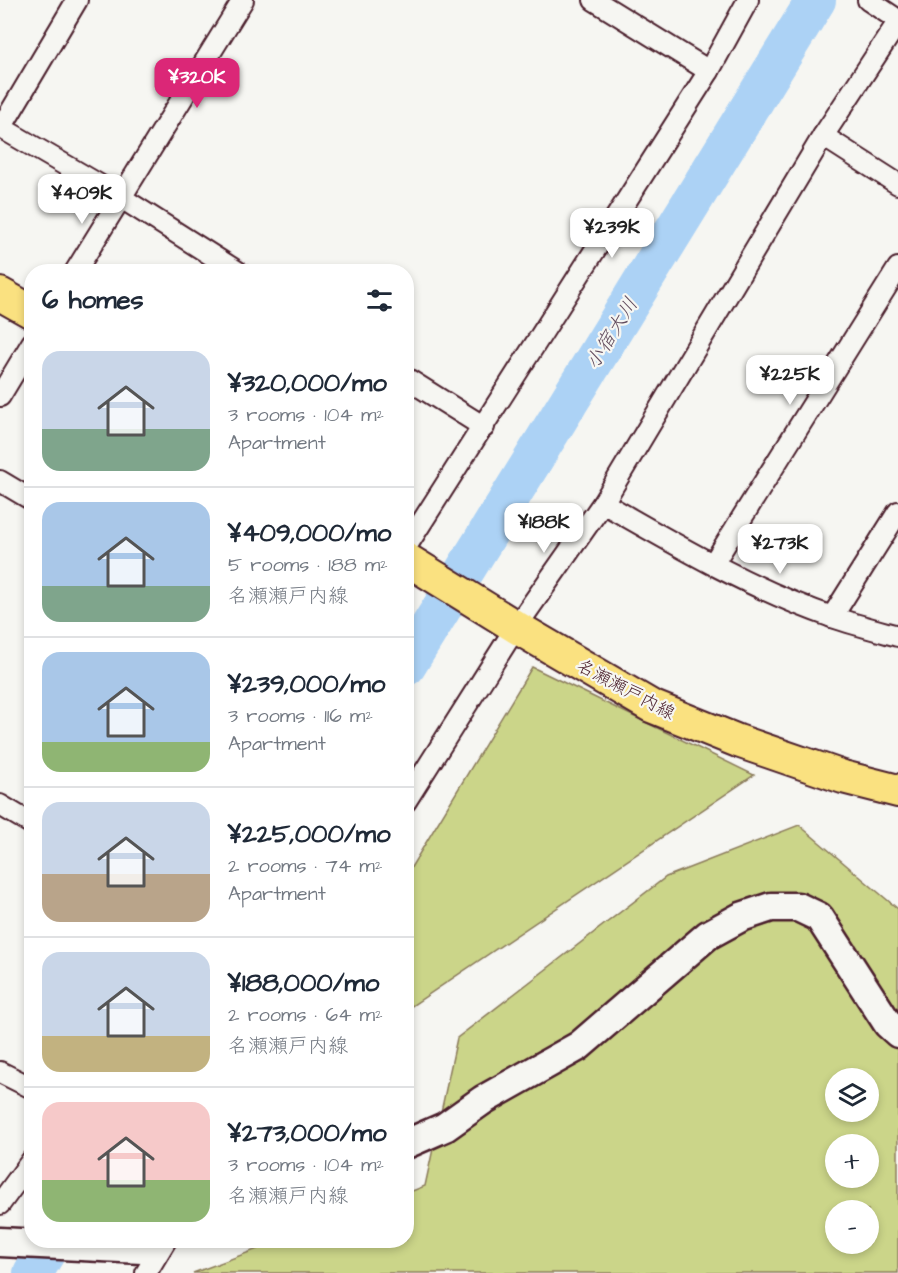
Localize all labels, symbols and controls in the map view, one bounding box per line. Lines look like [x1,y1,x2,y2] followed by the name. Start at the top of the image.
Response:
[155,58,239,109] pin: ¥320K
[168,63,226,91] text: ¥320K
[40,174,124,225] pin: ¥409K
[52,179,112,207] text: ¥409K
[570,208,654,259] pin: ¥239K
[584,213,640,241] text: ¥239K
[42,282,144,318] text: 6 homes
[363,284,396,317] icon: filters
[579,292,645,375] water label: 小宿大川
[748,355,832,406] pin: ¥225K
[760,360,820,388] text: ¥225K
[228,365,387,401] text: ¥320,000/mo
[90,375,162,447] icon: home
[228,401,384,429] text: 3 rooms · 104 m²
[228,429,326,457] text: Apartment
[502,503,586,554] pin: ¥188K
[518,508,570,536] text: ¥188K
[228,515,391,551] text: ¥409,000/mo
[738,524,822,575] pin: ¥273K
[90,526,162,598] icon: home
[752,529,808,557] text: ¥273K
[228,551,388,579] text: 5 rooms · 188 m²
[228,582,348,610] text: 名瀬瀬戸内線
[572,653,679,726] street label: 名瀬瀬戸内線
[228,666,385,702] text: ¥239,000/mo
[90,676,162,748] icon: home
[228,702,373,730] text: 3 rooms · 116 m²
[228,730,326,758] text: Apartment
[228,816,391,852] text: ¥225,000/mo
[90,826,162,898] icon: home
[228,852,382,880] text: 2 rooms · 74 m²
[228,880,326,908] text: Apartment
[228,965,379,1001] text: ¥188,000/mo
[90,976,162,1048] icon: home
[228,1001,383,1029] text: 2 rooms · 64 m²
[228,1032,348,1060] text: 名瀬瀬戸内線
[825,1068,879,1254] map controls
[825,1068,879,1122] button: layers
[228,1115,387,1151] text: ¥273,000/mo
[90,1126,162,1198] icon: home
[825,1134,879,1188] button: +
[228,1151,384,1179] text: 3 rooms · 104 m²
[228,1182,348,1210] text: 名瀬瀬戸内線
[825,1200,879,1254] button: −

